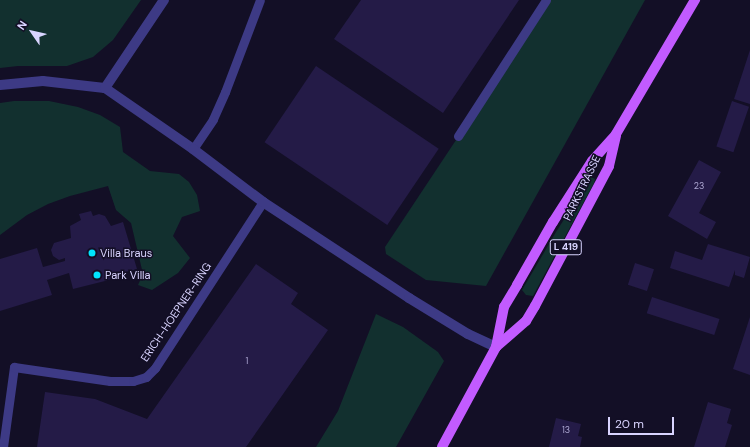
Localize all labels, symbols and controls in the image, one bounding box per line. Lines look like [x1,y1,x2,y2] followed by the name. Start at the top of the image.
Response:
[12,12,52,52] north arrow
[14,18,30,33] text: N
[561,153,603,223] street label: PARKSTRASSE
[694,181,704,191] house number: 23
[549,239,583,255] road number: L 419
[100,246,152,260] place label: Villa Braus
[87,248,97,258] marker: Villa Braus
[138,260,214,364] street label: ERICH-HOEPNER-RING
[105,268,151,282] place label: Park Villa
[92,270,102,280] marker: Park Villa
[246,356,248,366] house number: 1
[610,409,676,435] scale bar
[615,416,644,432] text: 20 m
[562,425,570,435] house number: 13

